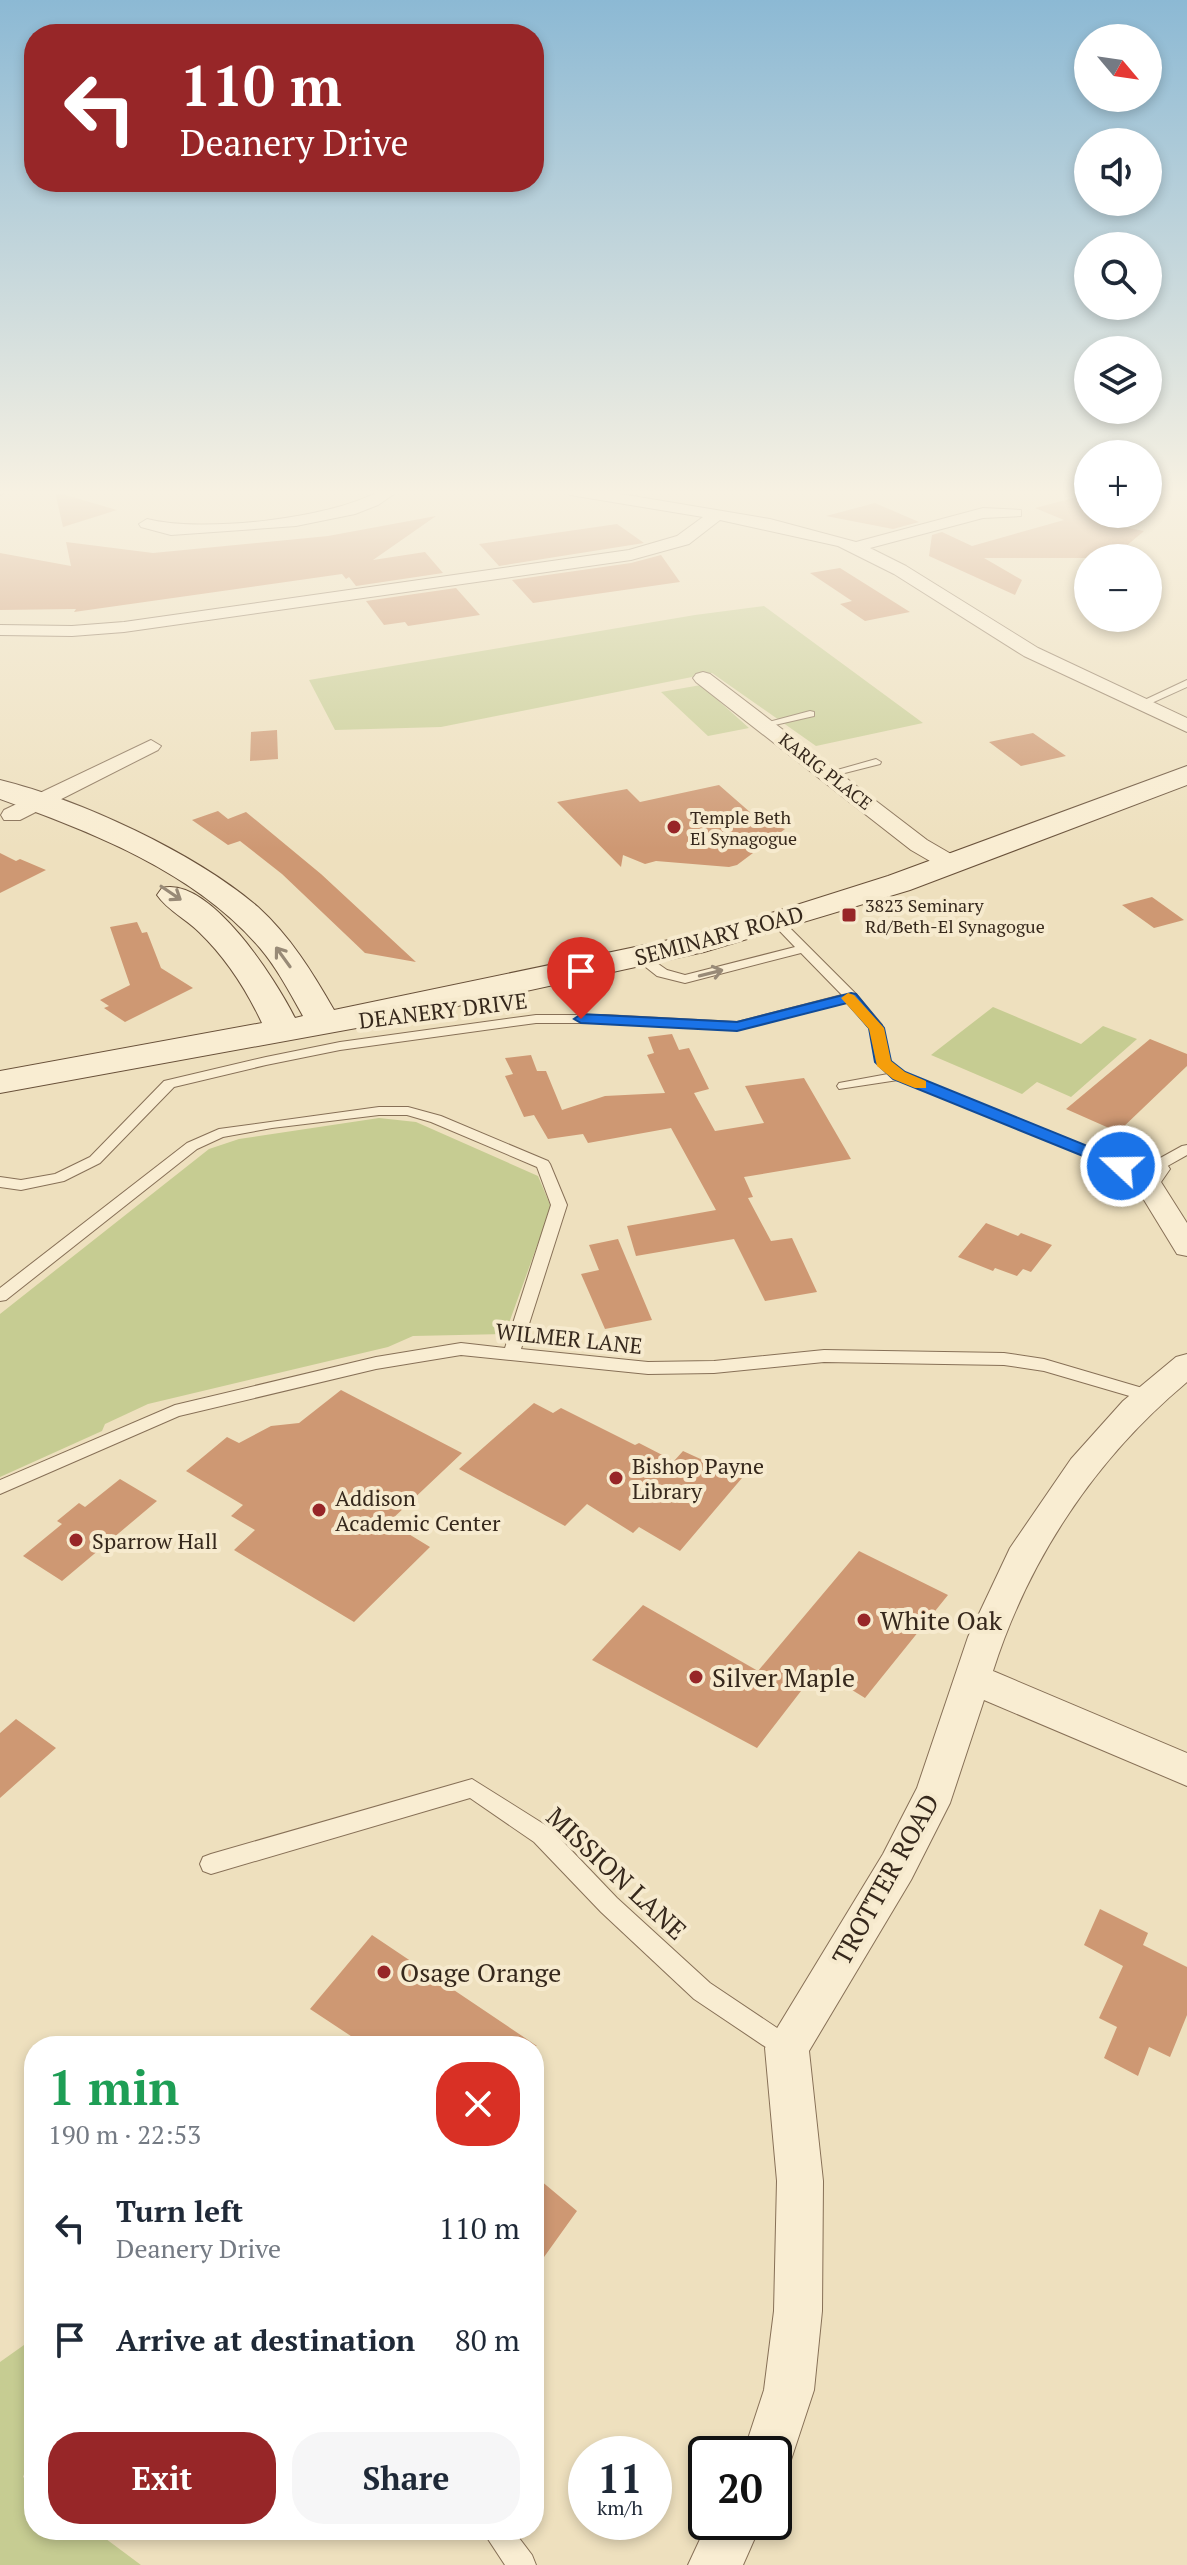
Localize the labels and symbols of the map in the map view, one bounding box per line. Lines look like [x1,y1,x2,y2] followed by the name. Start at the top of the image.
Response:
[1074,24,1162,112] north arrow
[774,727,878,815] street label: KARIG PLACE
[690,805,797,850] place label: Temple Beth El Synagogue
[665,818,683,836] marker: Temple Beth El Synagogue
[159,885,181,901] one-way arrow
[865,893,1045,938] place label: 3823 Seminary Rd/Beth-El Synagogue
[631,899,807,971] street label: SEMINARY ROAD
[840,906,858,924] marker: 3823 Seminary Rd/Beth-El Synagogue
[547,937,615,1019] pin
[275,946,292,968] one-way arrow
[698,965,724,980] one-way arrow
[357,985,529,1035] street label: DEANERY DRIVE
[1079,1124,1163,1208] position arrow
[494,1316,644,1360] street label: WILMER LANE
[632,1451,764,1505] place label: Bishop Payne Library
[607,1469,625,1487] marker: Bishop Payne Library
[335,1483,501,1537] place label: Addison Academic Center
[310,1501,328,1519] marker: Addison Academic Center
[92,1526,218,1555] place label: Sparrow Hall
[67,1531,85,1549] marker: Sparrow Hall
[880,1603,1003,1637] place label: White Oak
[855,1611,873,1629] marker: White Oak
[712,1660,855,1694] place label: Silver Maple
[687,1668,705,1686] marker: Silver Maple
[824,1787,946,1971] street label: TROTTER ROAD
[540,1799,694,1947] street label: MISSION LANE
[400,1955,561,1989] place label: Osage Orange
[375,1963,393,1981] marker: Osage Orange
[688,2436,792,2540] speed limit sign: 20

